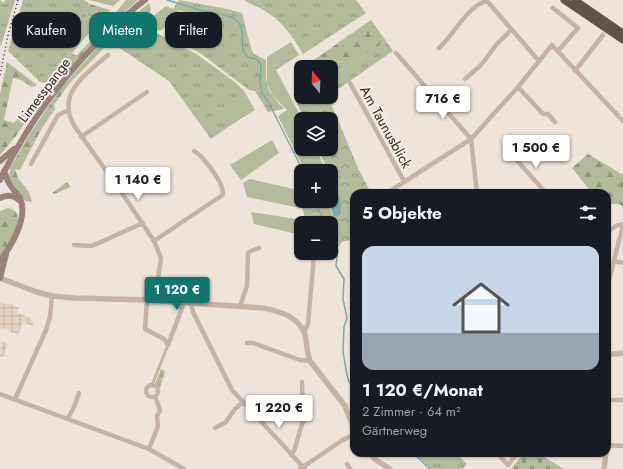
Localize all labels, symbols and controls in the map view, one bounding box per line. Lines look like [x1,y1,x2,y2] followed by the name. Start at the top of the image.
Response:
[12,12,81,48] chip: Kaufen
[89,12,157,48] chip: Mieten
[165,12,222,48] chip: Filter
[13,53,75,127] street label: Limesspange
[294,60,338,104] north arrow
[294,60,338,260] map controls
[355,82,417,173] street label: Am Taunusblick
[415,86,471,120] pin: 716 €
[425,89,461,108] text: 716 €
[294,112,338,156] button: layers
[499,135,573,169] pin: 1 500 €
[512,138,560,157] text: 1 500 €
[294,164,338,208] button: +
[101,167,175,201] pin: 1 140 €
[114,170,162,189] text: 1 140 €
[362,201,442,225] text: 5 Objekte
[577,202,599,224] icon: filters
[294,216,338,260] button: −
[445,272,517,344] icon: home
[140,277,214,311] pin: 1 120 €
[154,280,200,299] text: 1 120 €
[362,378,483,402] text: 1 120 €/Monat
[242,395,316,429] pin: 1 220 €
[255,398,303,417] text: 1 220 €
[362,402,461,421] text: 2 Zimmer · 64 m²
[362,421,427,440] text: Gärtnerweg

